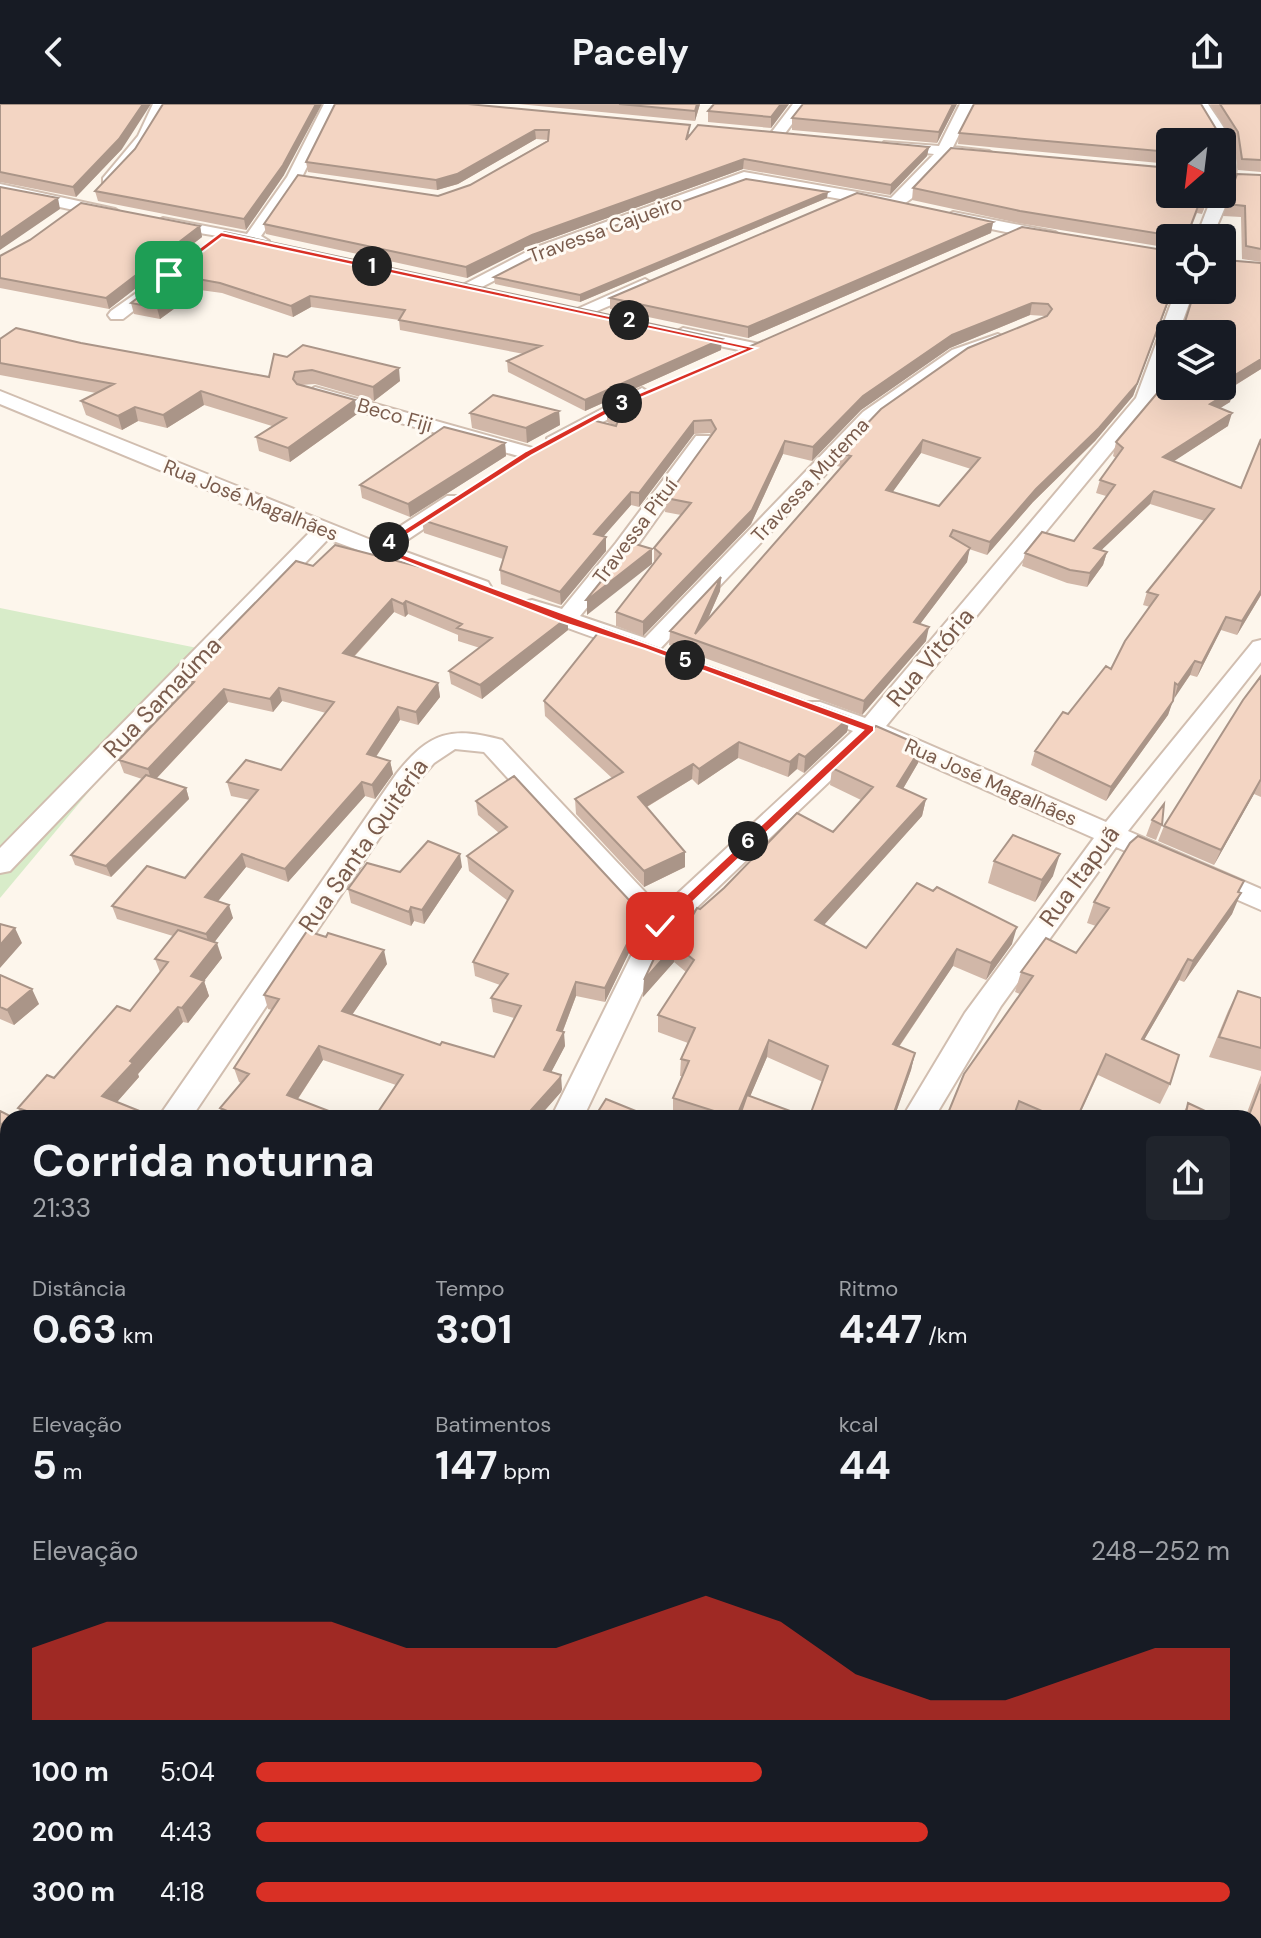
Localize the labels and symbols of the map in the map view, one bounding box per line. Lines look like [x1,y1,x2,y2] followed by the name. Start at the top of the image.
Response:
[1156,128,1236,208] north arrow
[524,189,686,269] street label: Travessa Cajueiro
[135,241,203,309] pin
[352,246,392,286] pin: 1
[609,300,649,340] pin: 2
[602,383,642,423] pin: 3
[354,392,436,438] street label: Beco Fiji
[745,412,875,548] street label: Travessa Mutema
[160,453,342,547] street label: Rua José Magalhães
[587,473,684,589] street label: Travessa Pituí
[369,522,409,562] pin: 4
[879,601,981,713] street label: Rua Vitória
[96,630,228,764] street label: Rua Samaúma
[665,640,705,680] pin: 5
[901,732,1081,832] street label: Rua José Magalhães
[291,752,435,938] street label: Rua Santa Quitéria
[1032,819,1126,933] street label: Rua Itapuã
[728,821,768,861] pin: 6
[626,892,694,960] pin

